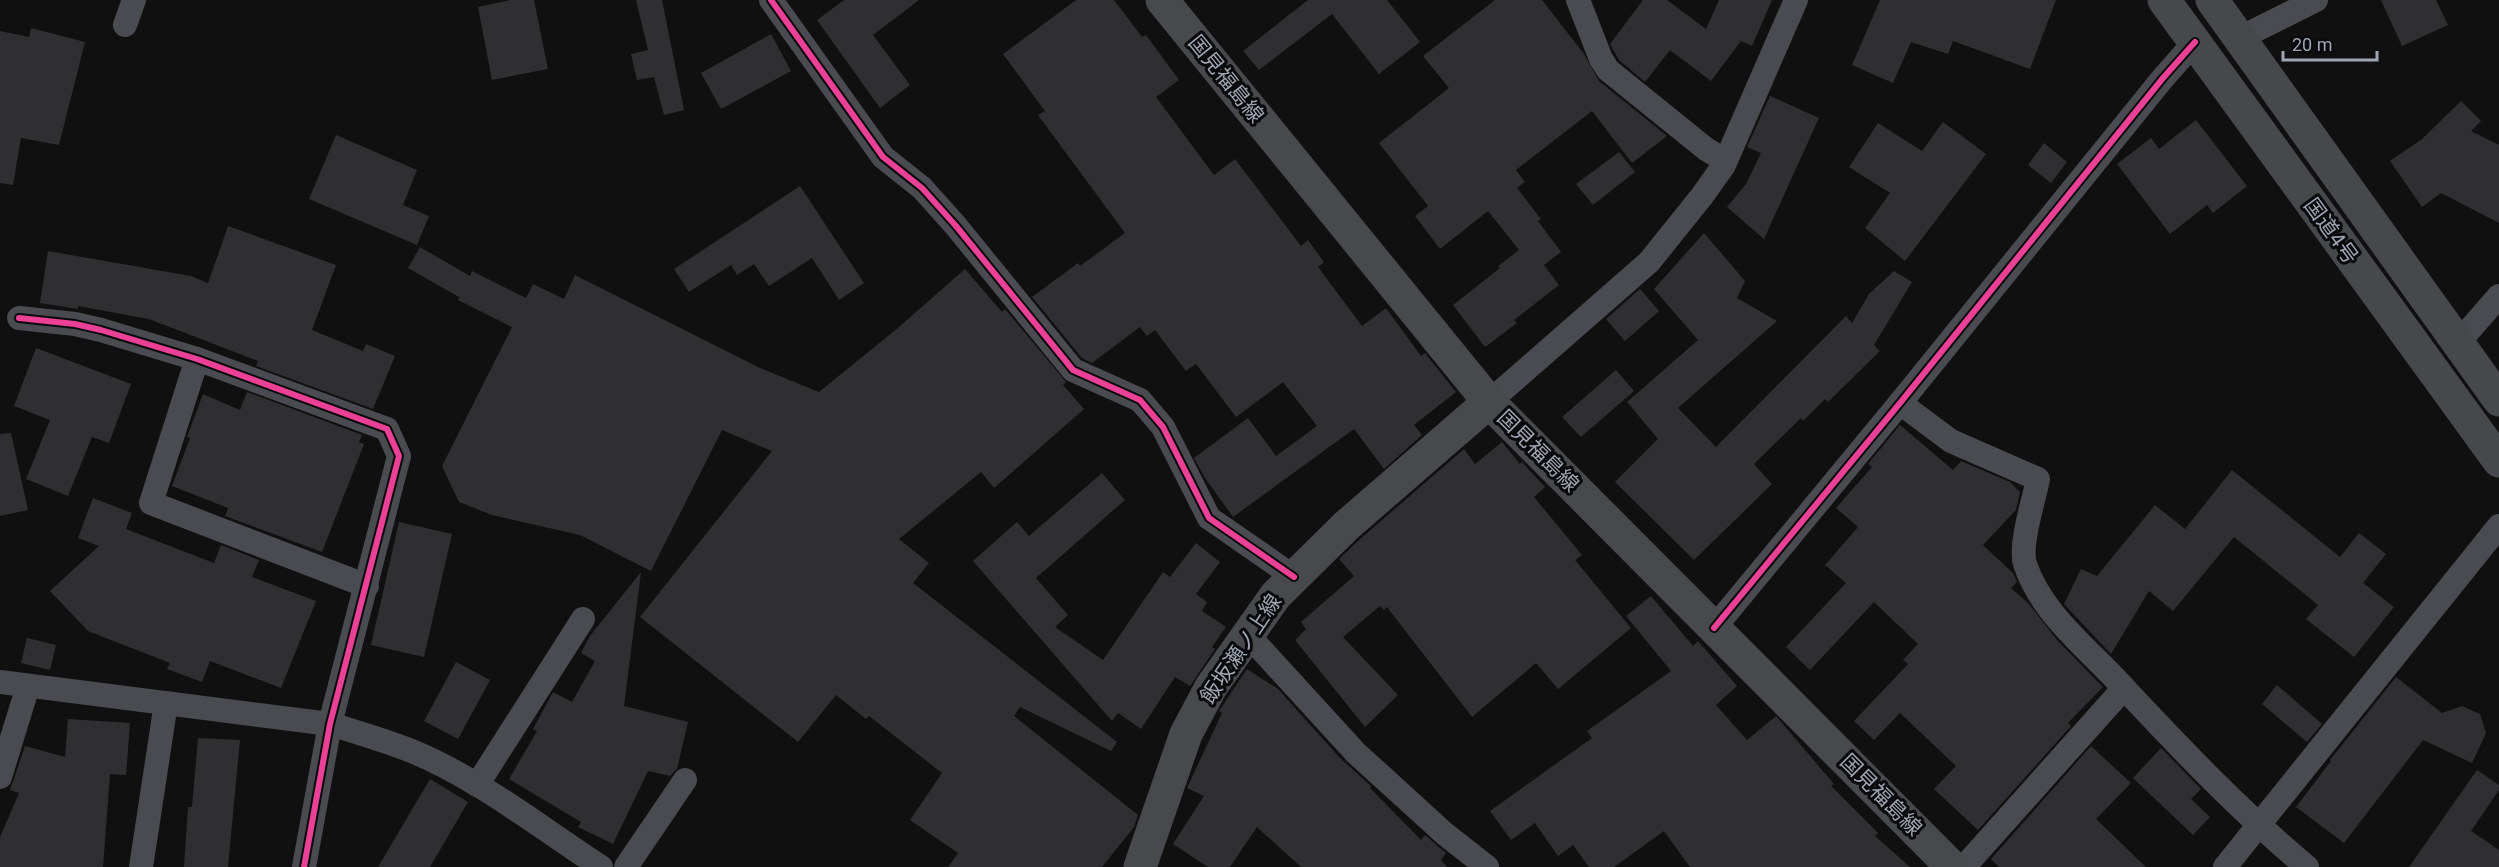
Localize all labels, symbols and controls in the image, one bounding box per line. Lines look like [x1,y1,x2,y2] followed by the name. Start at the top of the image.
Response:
[2283,24,2378,62] scale bar
[1184,31,1268,127] street label: 国見福島線
[2292,34,2332,55] text: 20 m
[2299,194,2363,268] street label: 国道4号
[1492,405,1584,497] street label: 国見福島線
[1196,590,1286,708] street label: 飯坂瀬ノ上線
[1835,749,1927,841] street label: 国見福島線

